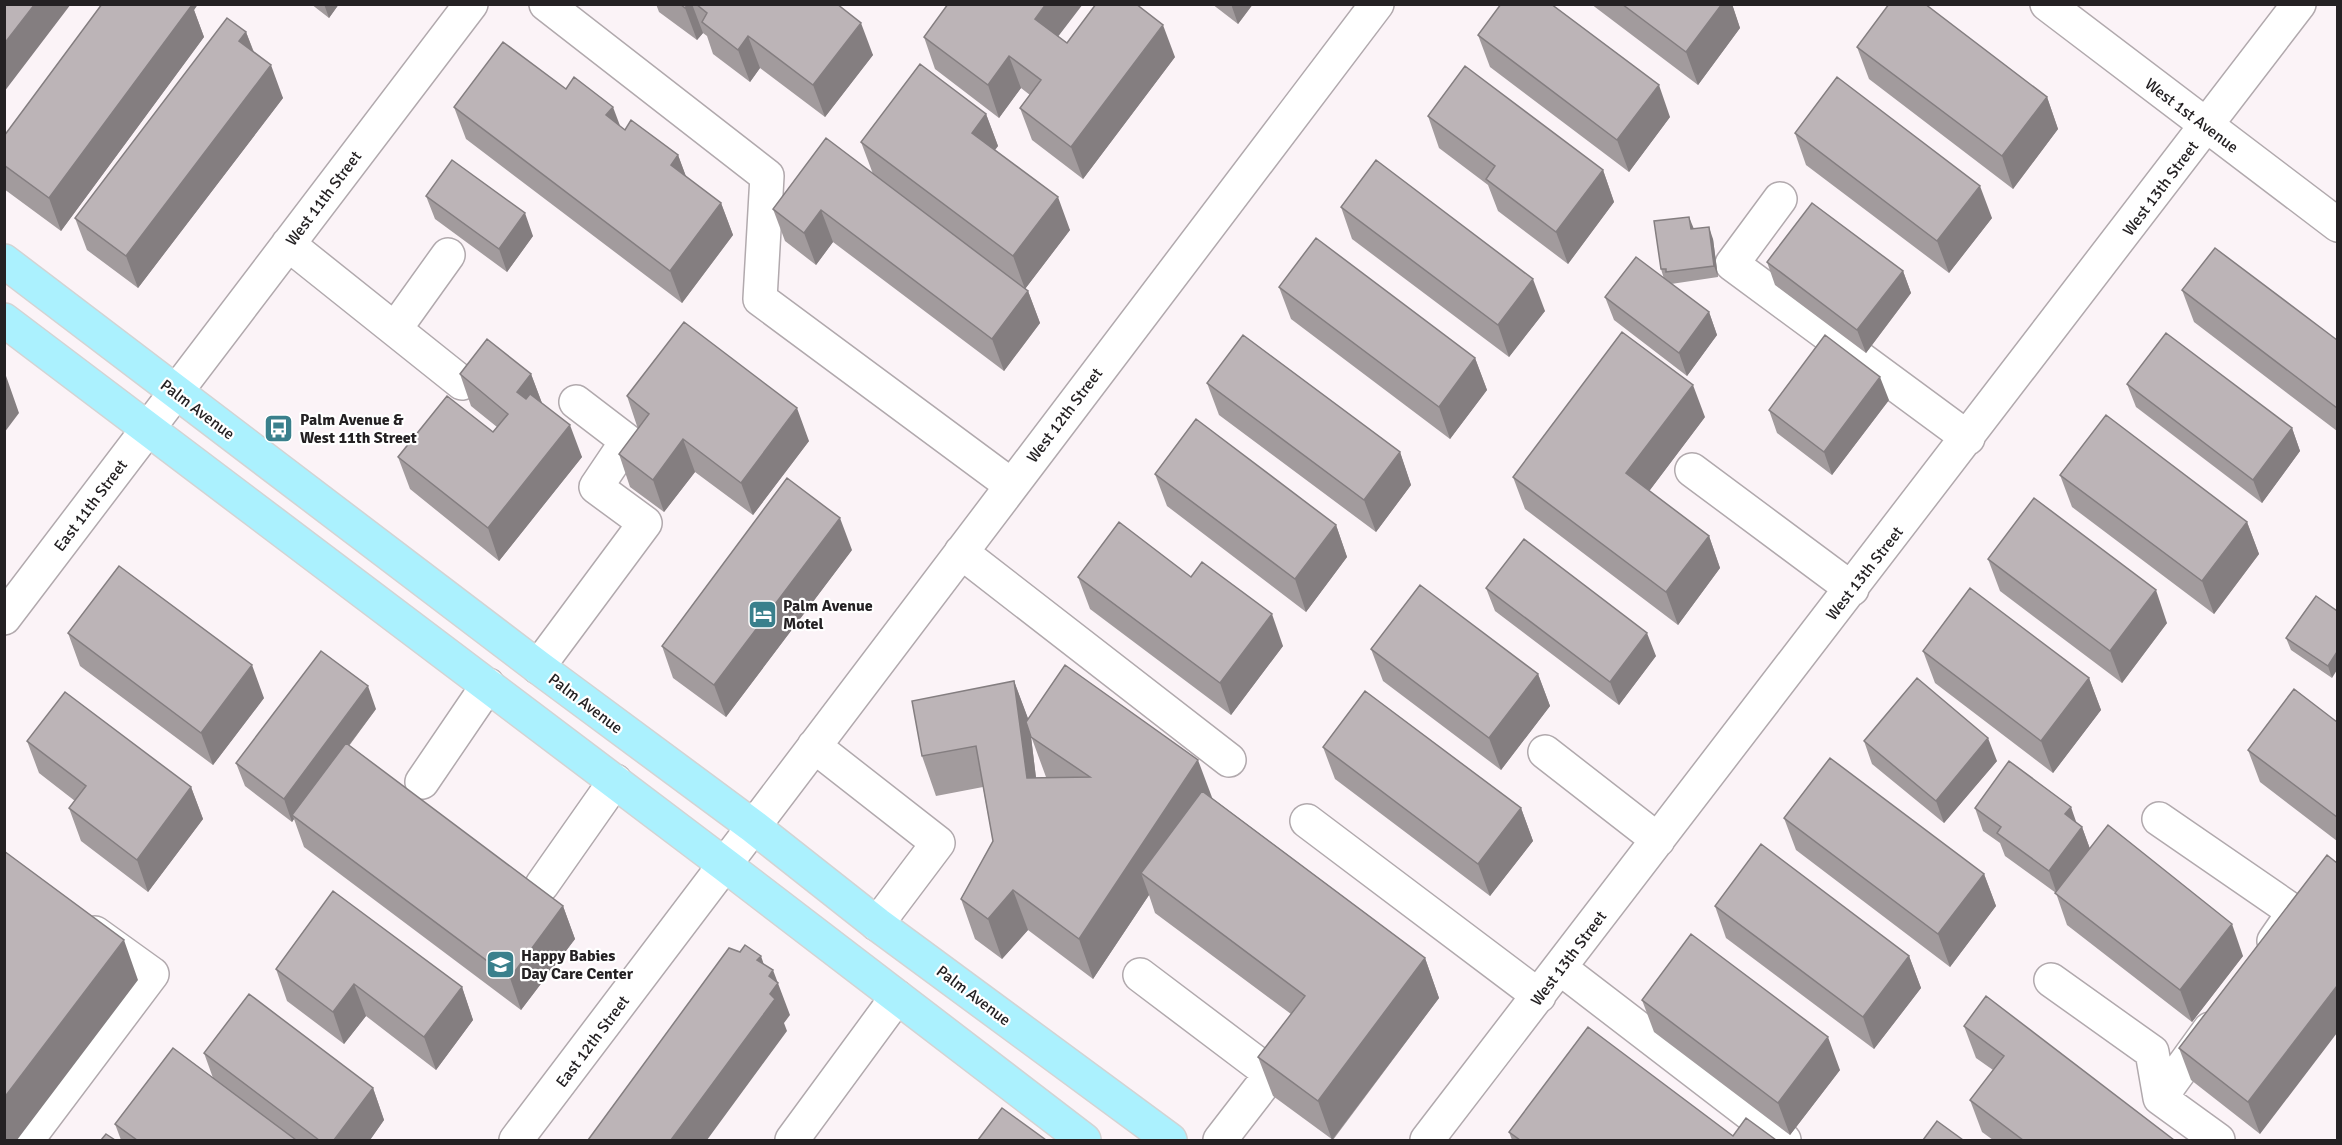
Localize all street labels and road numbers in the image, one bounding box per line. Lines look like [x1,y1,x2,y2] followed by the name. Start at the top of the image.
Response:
[2141,74,2242,157] street label: West 1st Avenue
[2119,137,2203,240] street label: West 13th Street
[282,147,366,250] street label: West 11th Street
[1023,364,1107,467] street label: West 12th Street
[156,375,239,444] street label: Palm Avenue
[50,455,132,556] street label: East 11th Street
[1822,522,1908,625] street label: West 13th Street
[544,669,627,738] street label: Palm Avenue
[1527,907,1611,1010] street label: West 13th Street
[932,961,1015,1030] street label: Palm Avenue
[552,991,634,1092] street label: East 12th Street

